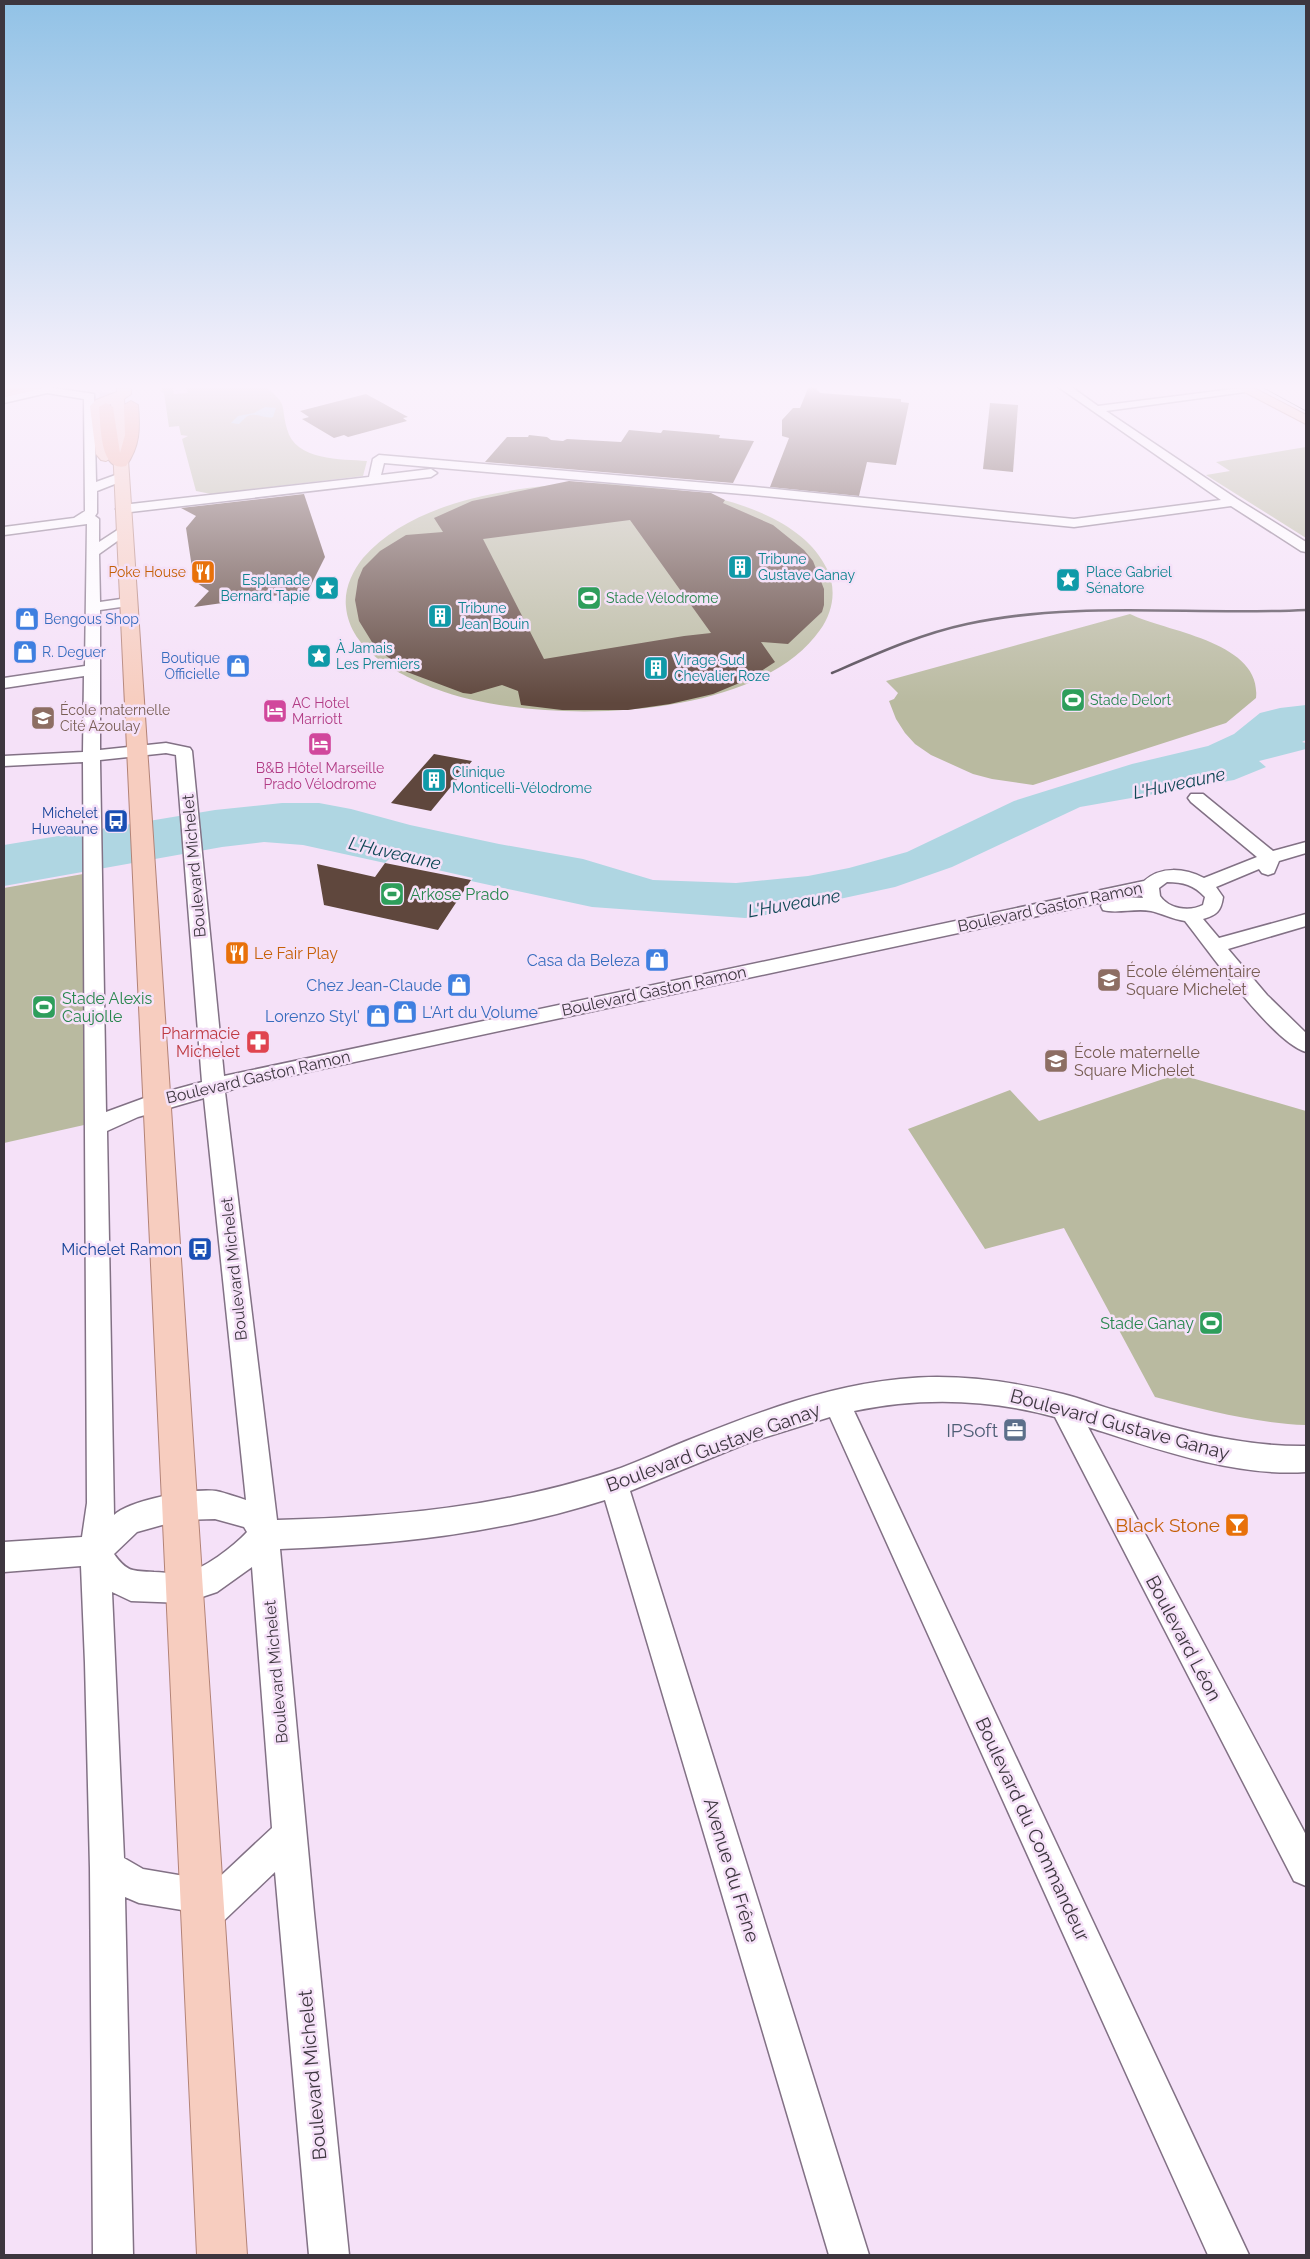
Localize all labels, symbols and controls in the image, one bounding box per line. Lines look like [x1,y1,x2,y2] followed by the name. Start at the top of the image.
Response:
[758,551,855,583] place label: Tribune Gustave Ganay
[727,554,753,580] building icon: Tribune Gustave Ganay
[190,559,216,585] restaurant icon: Poke House
[108,564,186,580] place label: Poke House
[1086,564,1172,596] place label: Place Gabriel Sénatore
[1055,567,1081,593] place icon: Place Gabriel Sénatore
[221,572,310,604] place label: Esplanade Bernard Tapie
[314,575,340,601] place icon: Esplanade Bernard Tapie
[576,585,602,611] sports icon: Stade Vélodrome
[606,590,718,606] place label: Stade Vélodrome
[458,600,529,632] place label: Tribune Jean Bouin
[427,603,453,629] building icon: Tribune Jean Bouin
[14,606,40,632] shop icon: Bengous Shop
[44,611,139,627] place label: Bengous Shop
[12,639,38,665] shop icon: R. Deguer
[336,639,420,672] place label: À Jamais Les Premiers
[306,643,332,669] place icon: À Jamais Les Premiers
[42,644,106,660] place label: R. Deguer
[161,650,220,682] place label: Boutique Officielle
[674,652,770,684] place label: Virage Sud Chevalier Roze
[225,653,251,679] shop icon: Boutique Officielle
[643,655,669,681] building icon: Virage Sud Chevalier Roze
[1060,687,1086,713] sports icon: Stade Delort
[1090,692,1171,708] place label: Stade Delort
[292,695,349,727] place label: AC Hotel Marriott
[262,698,288,724] hotel icon: AC Hotel Marriott
[60,701,170,734] place label: École maternelle Cité Azoulay
[30,705,56,731] school or university icon: École maternelle Cité Azoulay
[307,731,333,757] hotel icon: B&B Hôtel Marseille Prado Vélodrome
[256,760,384,792] place label: B&B Hôtel Marseille Prado Vélodrome
[1131,763,1227,803] water label: L'Huveaune
[452,764,592,796] place label: Clinique Monticelli-Vélodrome
[421,767,447,793] building icon: Clinique Monticelli-Vélodrome
[178,793,210,938] street label: Boulevard Michelet
[32,805,98,837] place label: Michelet Huveaune
[103,808,129,834] bus stop icon: Michelet Huveaune
[347,832,443,874] water label: L'Huveaune
[956,878,1144,936] street label: Boulevard Gaston Ramon
[379,881,405,907] sports icon: Arkose Prado
[746,884,842,921] water label: L'Huveaune
[410,885,509,904] place label: Arkose Prado
[224,940,250,966] restaurant icon: Le Fair Play
[254,944,338,963] place label: Le Fair Play
[644,947,670,973] shop icon: Casa da Beleza
[527,951,640,970] place label: Casa da Beleza
[1126,961,1260,999] place label: École élémentaire Square Michelet
[560,962,748,1020] street label: Boulevard Gaston Ramon
[1096,967,1122,993] school or university icon: École élémentaire Square Michelet
[446,972,472,998] shop icon: Chez Jean-Claude
[306,976,442,995] place label: Chez Jean-Claude
[62,989,152,1026] place label: Stade Alexis Caujolle
[31,994,57,1020] sports icon: Stade Alexis Caujolle
[392,999,418,1025] shop icon: L'Art du Volume
[365,1003,391,1029] shop icon: Lorenzo Styl'
[422,1003,538,1022] place label: L'Art du Volume
[265,1007,360,1026] place label: Lorenzo Styl'
[161,1024,241,1061] place label: Pharmacie Michelet
[245,1029,271,1055] pharmacy icon: Pharmacie Michelet
[1074,1042,1200,1080] place label: École maternelle Square Michelet
[164,1047,352,1107] street label: Boulevard Gaston Ramon
[1043,1048,1069,1074] school or university icon: École maternelle Square Michelet
[217,1196,251,1341] street label: Boulevard Michelet
[187,1236,213,1262] bus stop icon: Michelet Ramon
[61,1240,182,1259] place label: Michelet Ramon
[1198,1310,1224,1336] sports icon: Stade Ganay
[1100,1314,1194,1333] place label: Stade Ganay
[1008,1384,1232,1464] street label: Boulevard Gustave Ganay
[603,1398,823,1496] street label: Boulevard Gustave Ganay
[1002,1417,1028,1443] office icon: IPSoft
[946,1419,999,1441] place label: IPSoft
[1224,1512,1250,1538] bar icon: Black Stone
[1115,1514,1220,1536] place label: Black Stone
[1142,1571,1226,1705] street label: Boulevard Léon
[260,1599,292,1744] street label: Boulevard Michelet
[971,1714,1095,1945] street label: Boulevard du Commandeur
[700,1795,764,1945] street label: Avenue du Frêne
[294,1988,330,2161] street label: Boulevard Michelet

